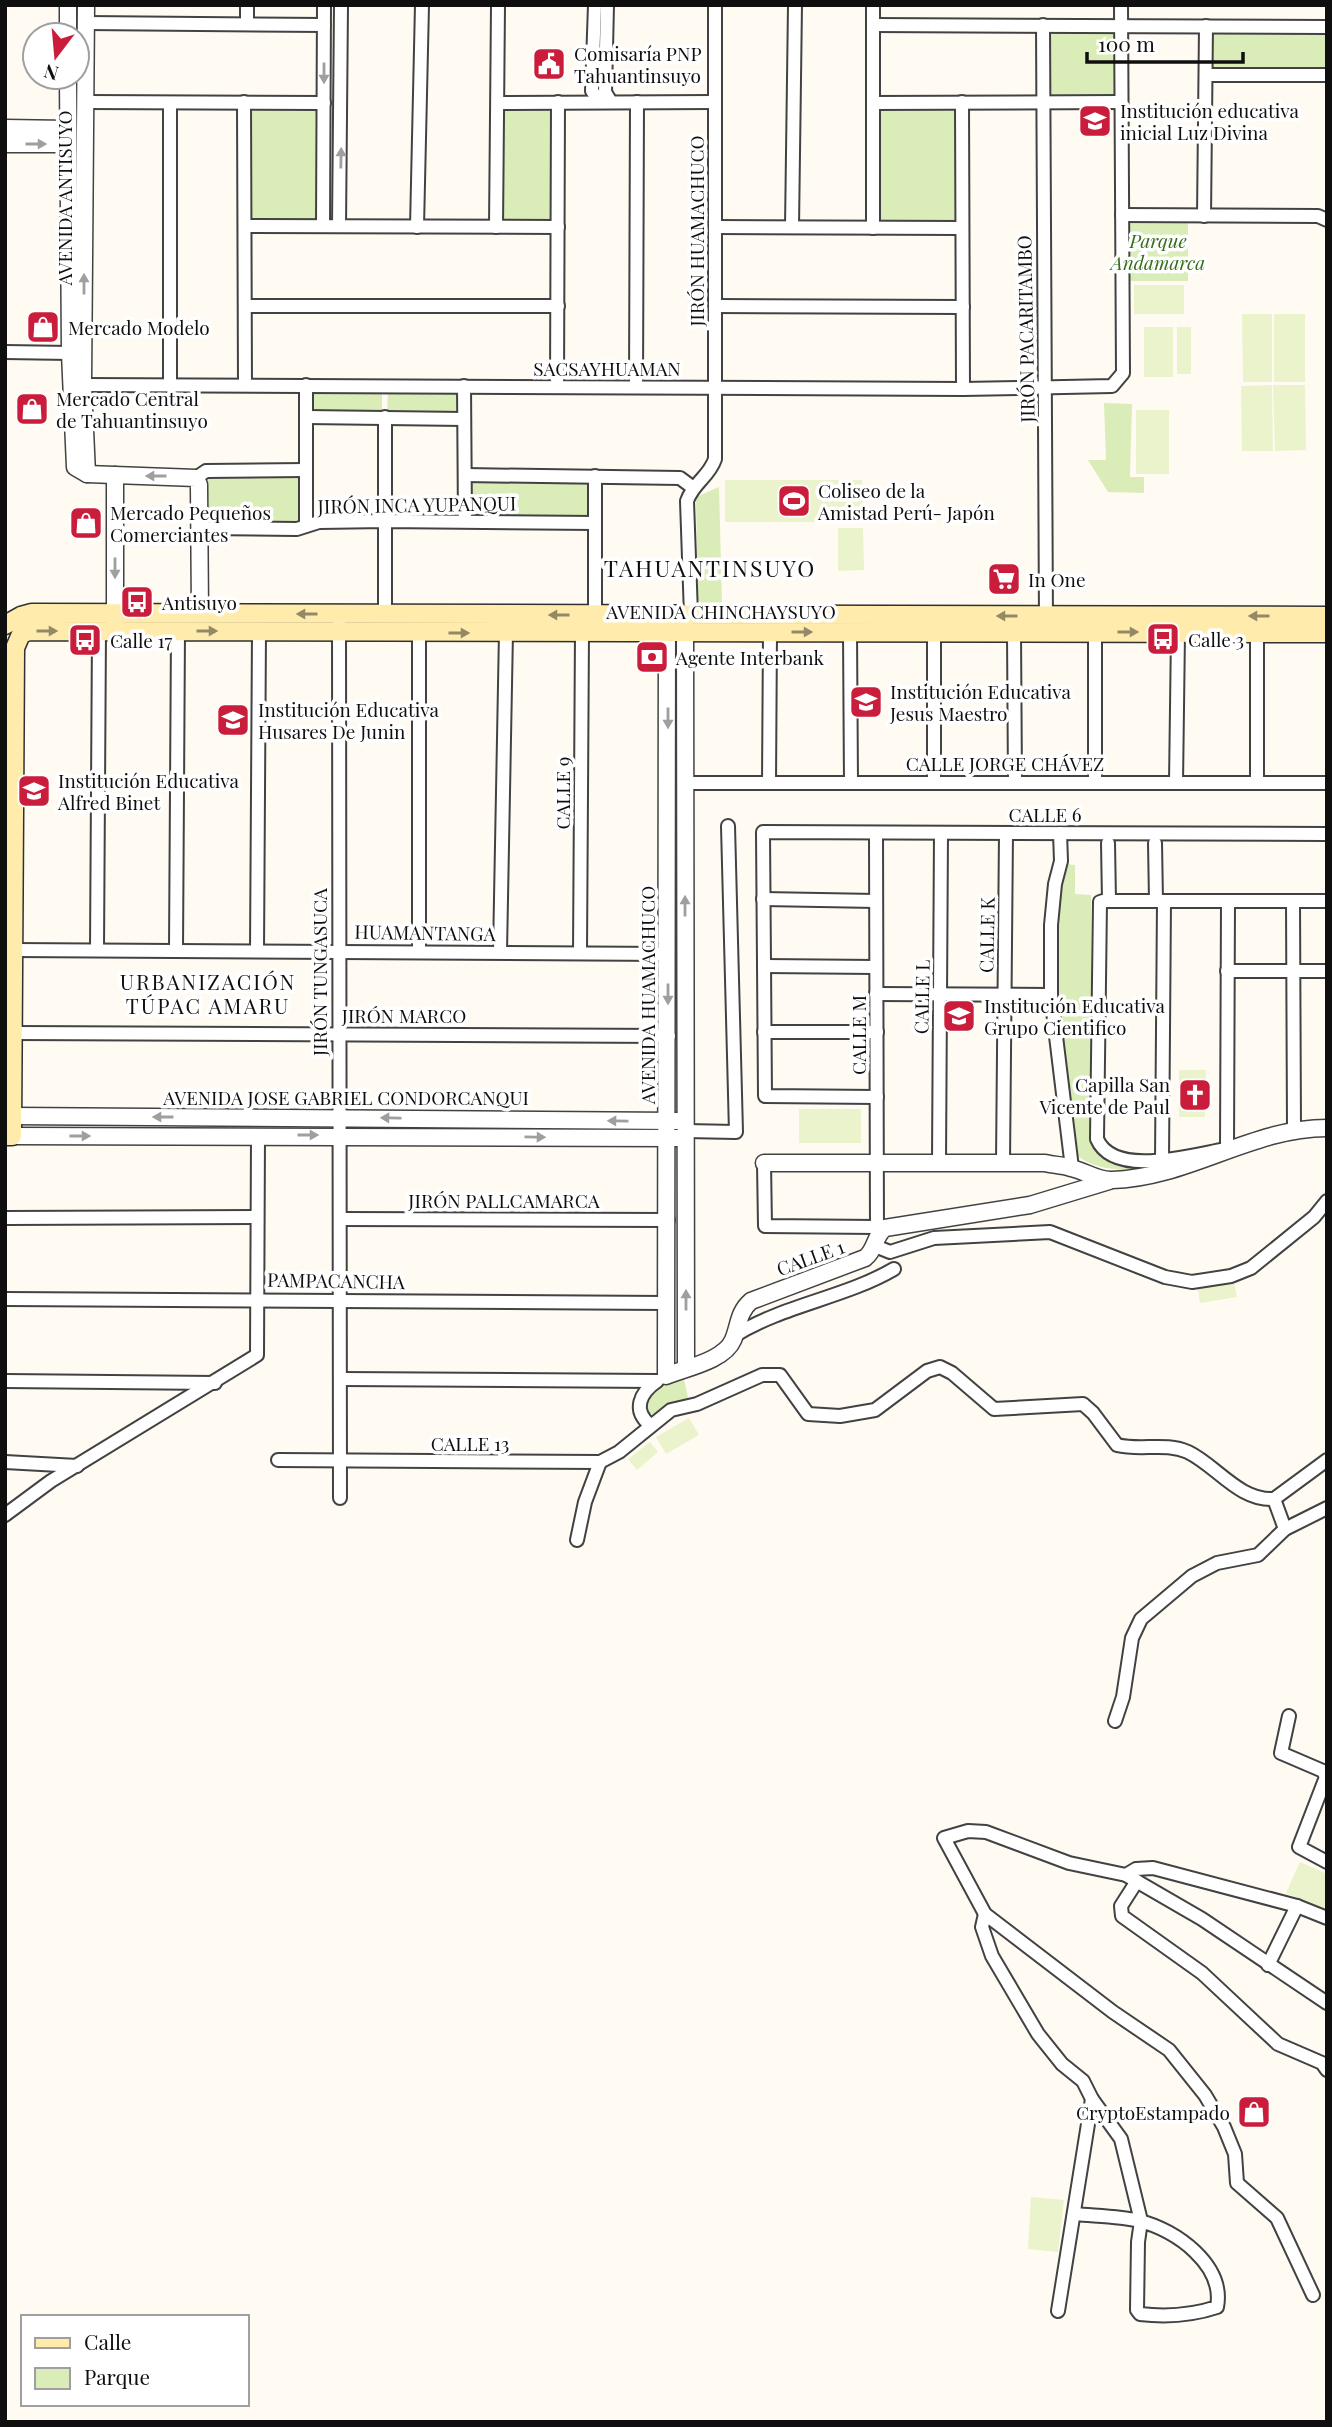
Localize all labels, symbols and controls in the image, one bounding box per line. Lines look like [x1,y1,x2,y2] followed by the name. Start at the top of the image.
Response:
[21,21,91,91] north arrow
[1087,21,1243,65] scale bar
[1098,29,1155,57] text: 100 m
[574,40,702,88] place label: Comisaría PNP Tahuantinsuyo
[530,45,568,83] public building icon: Comisaría PNP Tahuantinsuyo
[41,59,61,88] text: N
[318,63,330,85] one-way arrow
[1120,97,1299,145] place label: Institución educativa inicial Luz Divina
[1076,102,1114,140] school or university icon: Institución educativa inicial Luz Divina
[51,110,77,287] street label: AVENIDA ANTISUYO
[683,135,709,328] street label: JIRÓN HUAMACHUCO
[26,138,48,150] one-way arrow
[335,147,347,169] one-way arrow
[1109,227,1205,275] park label: Parque Andamarca
[1010,235,1040,424] street label: JIRÓN PACARITAMBO
[78,273,90,295] one-way arrow
[24,308,62,346] shop icon: Mercado Modelo
[68,314,210,340] place label: Mercado Modelo
[533,355,681,381] street label: SACSAYHUAMAN
[56,385,208,433] place label: Mercado Central de Tahuantinsuyo
[13,390,51,428] shop icon: Mercado Central de Tahuantinsuyo
[145,470,167,482] one-way arrow
[817,477,996,525] place label: Coliseo de la Amistad Perú- Japón
[775,482,813,520] sports icon: Coliseo de la Amistad Perú- Japón
[316,489,517,519] street label: JIRÓN INCA YUPANQUI
[110,499,271,547] place label: Mercado Pequeños Comerciantes
[67,504,105,542] shop icon: Mercado Pequeños Comerciantes
[604,552,816,583] district label: TAHUANTINSUYO
[109,557,121,579] one-way arrow
[985,560,1023,598] supermarket icon: In One
[1028,566,1086,592] place label: In One
[118,583,156,621] bus stop icon: Antisuyo
[161,589,237,615] place label: Antisuyo
[605,598,836,624] street label: AVENIDA CHINCHAYSUYO
[295,608,317,620] one-way arrow
[547,609,569,621] one-way arrow
[995,610,1017,622] one-way arrow
[1247,610,1269,622] one-way arrow
[1144,620,1182,658] bus stop icon: Calle 3
[66,621,104,659] bus stop icon: Calle 17
[36,625,58,637] one-way arrow
[196,625,218,637] one-way arrow
[792,626,814,638] one-way arrow
[1117,626,1139,638] one-way arrow
[1188,626,1244,652] place label: Calle 3
[110,627,173,653] place label: Calle 17
[448,627,470,638] one-way arrow
[633,638,671,676] bank icon: Agente Interbank
[675,644,825,670] place label: Agente Interbank
[889,678,1071,726] place label: Institución Educativa Jesus Maestro
[847,683,885,721] school or university icon: Institución Educativa Jesus Maestro
[258,696,439,744] place label: Institución Educativa Husares De Junin
[214,701,252,739] school or university icon: Institución Educativa Husares De Junin
[662,707,673,729] one-way arrow
[906,750,1104,776] street label: CALLE JORGE CHÁVEZ
[549,757,575,829] street label: CALLE 9
[57,767,239,815] place label: Institución Educativa Alfred Binet
[15,772,53,810] school or university icon: Institución Educativa Alfred Binet
[1008,801,1082,827] street label: CALLE 6
[634,886,660,1105] street label: AVENIDA HUAMACHUCO
[306,887,332,1057] street label: JIRÓN TUNGASUCA
[679,895,691,917] one-way arrow
[972,896,1000,973] street label: CALLE K
[354,918,497,946] street label: HUAMANTANGA
[907,960,935,1034] street label: CALLE L
[120,967,296,1019] district label: URBANIZACIÓN TÚPAC AMARU
[662,984,674,1006] one-way arrow
[984,992,1165,1040] place label: Institución Educativa Grupo Cientifico
[845,995,871,1075] street label: CALLE M
[940,997,978,1035] school or university icon: Institución Educativa Grupo Cientifico
[341,1002,466,1028] street label: JIRÓN MARCO
[1038,1071,1171,1119] place label: Capilla San Vicente de Paul
[1176,1076,1214,1114] church icon: Capilla San Vicente de Paul
[162,1084,529,1110] street label: AVENIDA JOSE GABRIEL CONDORCANQUI
[152,1111,174,1123] one-way arrow
[380,1112,402,1124] one-way arrow
[607,1115,629,1127] one-way arrow
[297,1129,319,1141] one-way arrow
[70,1130,92,1142] one-way arrow
[525,1131,547,1143] one-way arrow
[407,1187,601,1213] street label: JIRÓN PALLCAMARCA
[773,1233,847,1281] street label: CALLE 1
[267,1266,406,1294] street label: PAMPACANCHA
[680,1288,692,1310] one-way arrow
[431,1430,509,1456] street label: CALLE 13
[1235,2093,1273,2131] shop icon: CryptoEstampado
[1076,2099,1230,2125] place label: CryptoEstampado
[21,2315,248,2406] legend
[84,2327,131,2355] text: Calle
[84,2362,150,2390] text: Parque

